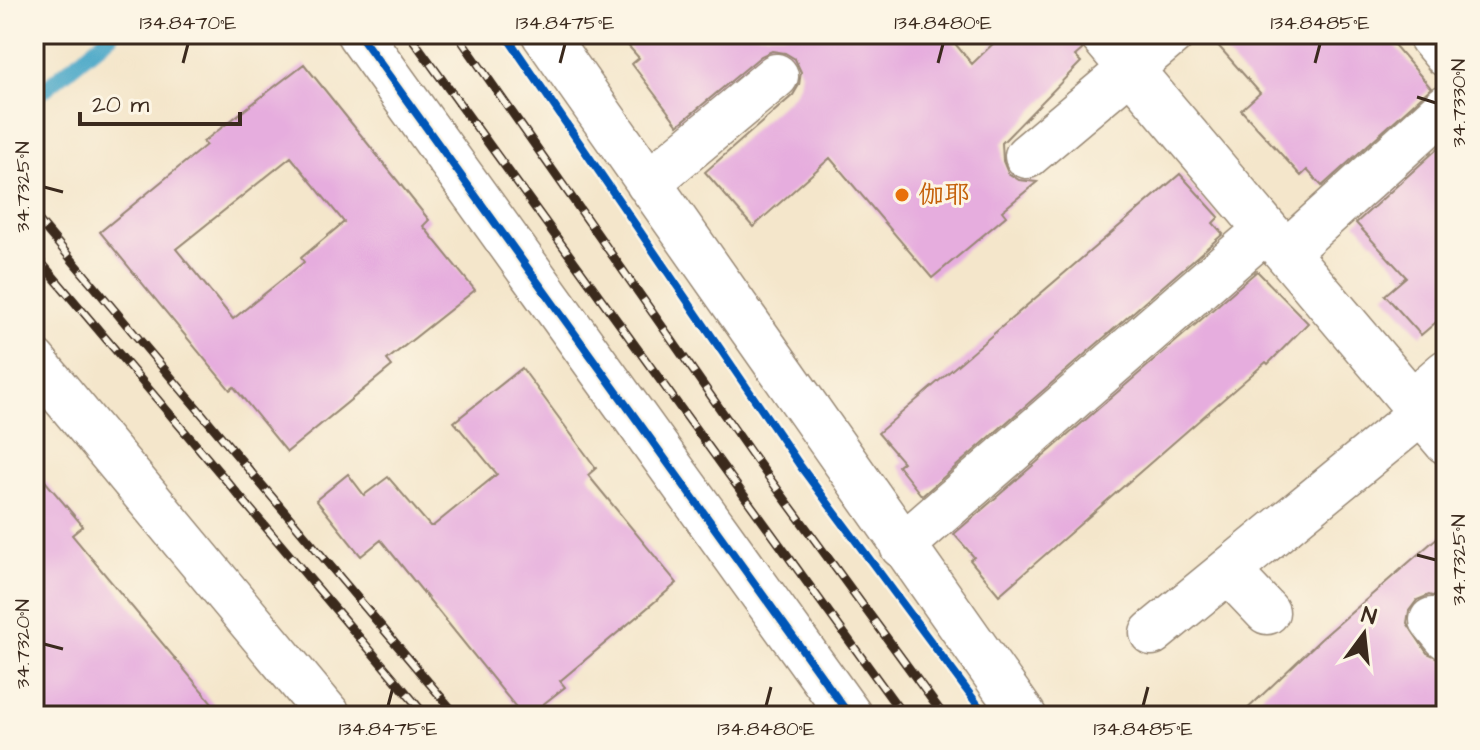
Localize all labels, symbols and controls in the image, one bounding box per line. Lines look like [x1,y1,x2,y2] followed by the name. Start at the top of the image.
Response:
[140,9,237,37] text: 134.8470°E
[516,9,614,37] text: 134.8475°E
[894,9,992,37] text: 134.8480°E
[1270,9,1370,37] text: 134.8485°E
[1445,59,1473,147] text: 34.7330°N
[80,76,240,126] scale bar
[92,88,149,122] text: 20 m
[9,141,37,233] text: 34.7325°N
[918,177,970,213] place label: 伽耶
[893,186,911,204] marker: 伽耶
[1445,514,1473,606] text: 34.7325°N
[1324,594,1404,674] north arrow
[9,599,37,689] text: 34.7320°N
[1358,599,1380,633] text: N
[339,715,437,743] text: 134.8475°E
[717,715,815,743] text: 134.8480°E
[1093,715,1193,743] text: 134.8485°E

